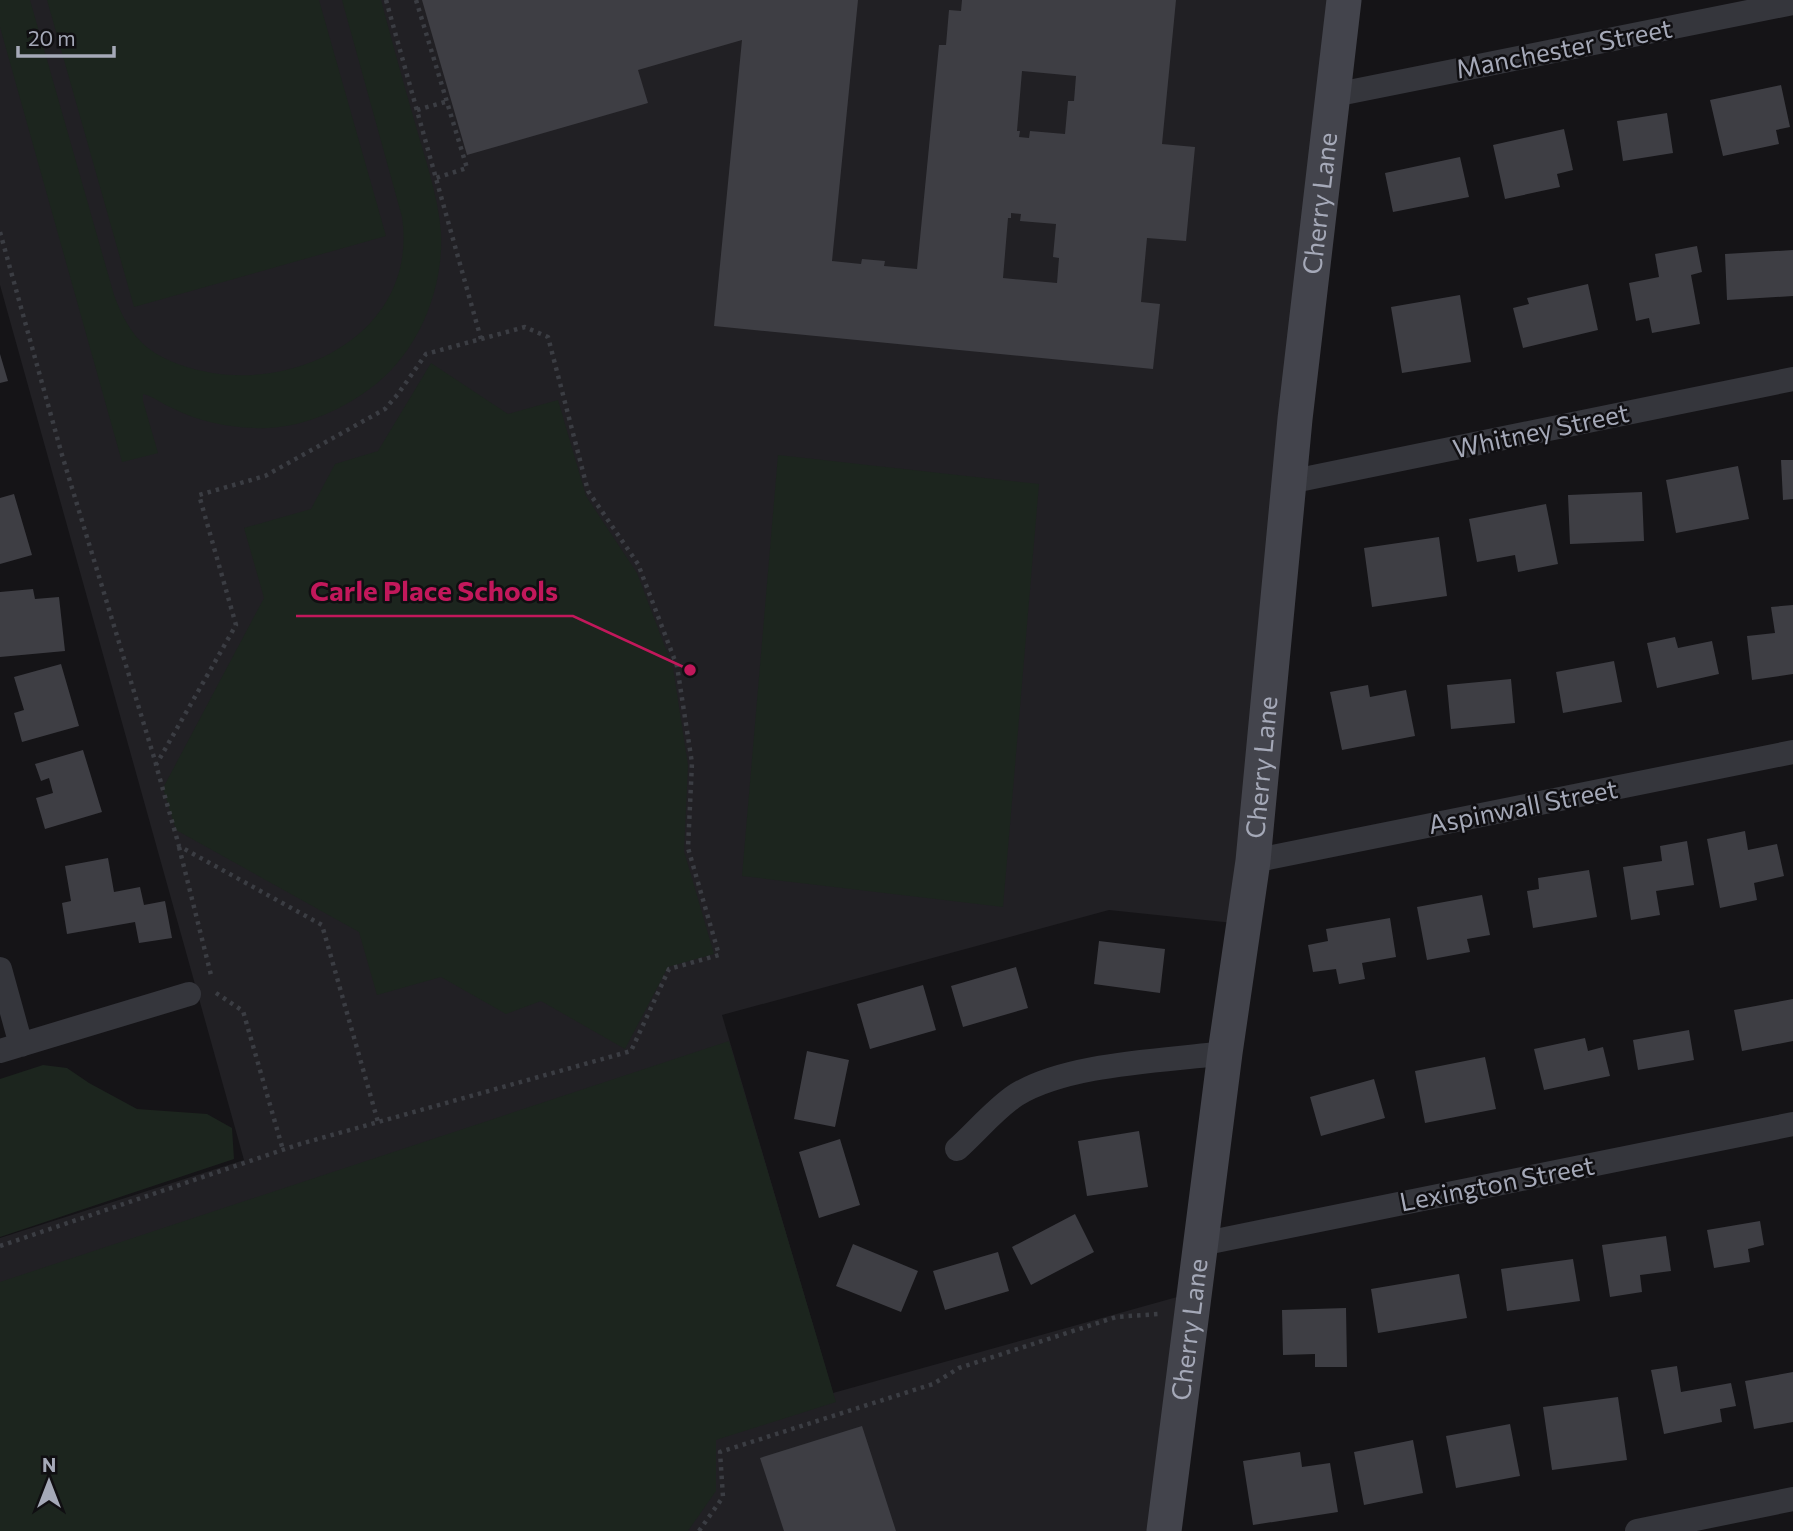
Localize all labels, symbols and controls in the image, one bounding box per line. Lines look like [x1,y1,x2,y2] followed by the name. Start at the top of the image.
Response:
[1453,11,1674,84] street label: Manchester Street
[18,14,114,58] scale bar
[28,25,76,50] text: 20 m
[1295,130,1342,276] street label: Cherry Lane
[1450,396,1631,463] street label: Whitney Street
[296,567,573,616] callout: Carle Place Schools
[310,573,558,607] text: Carle Place Schools
[1238,695,1283,840] street label: Cherry Lane
[1425,772,1620,839] street label: Aspinwall Street
[1397,1148,1597,1217] street label: Lexington Street
[1164,1257,1213,1402] street label: Cherry Lane
[14,1447,84,1517] north arrow
[42,1453,56,1476] text: N

